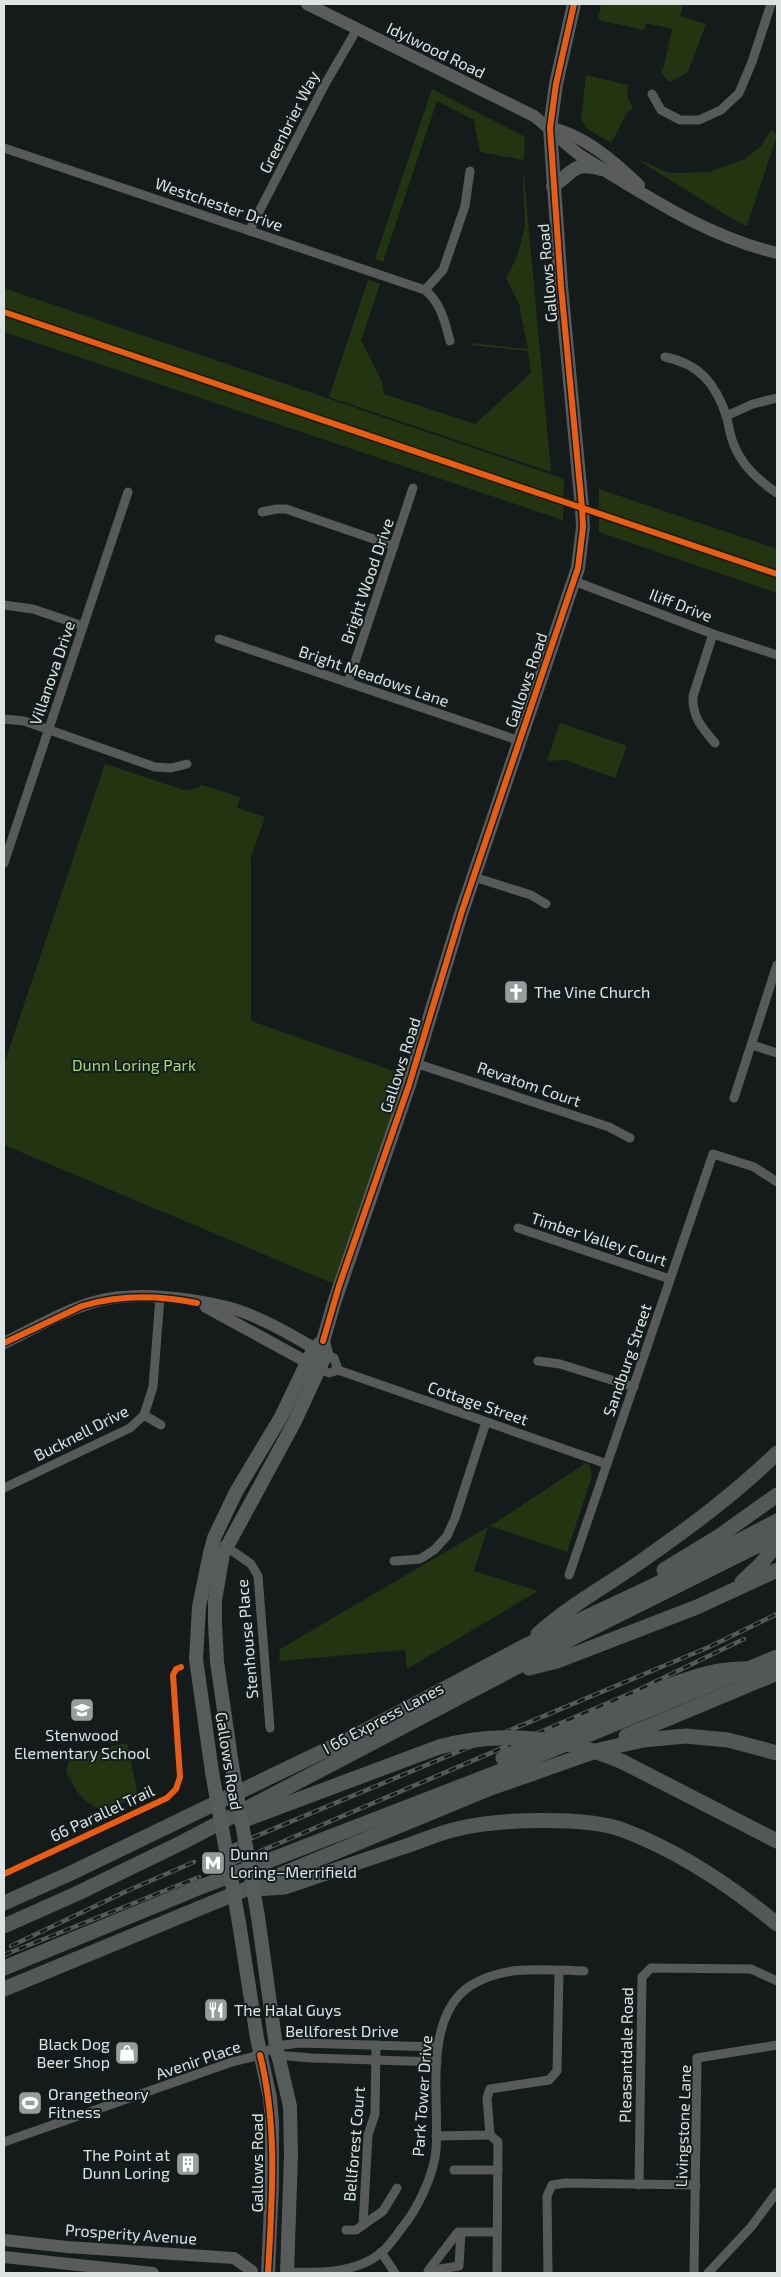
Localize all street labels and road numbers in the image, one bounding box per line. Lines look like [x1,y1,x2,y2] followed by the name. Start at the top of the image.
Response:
[384,18,489,82] street label: Idylwood Road
[255,67,323,176] street label: Greenbrier Way
[153,173,286,234] street label: Westchester Drive
[533,223,560,323] street label: Gallows Road
[336,515,397,646] street label: Bright Wood Drive
[647,584,715,625] street label: Iliff Drive
[25,618,78,727] street label: Villanova Drive
[500,630,551,730] street label: Gallows Road
[297,641,452,710] street label: Bright Meadows Lane
[375,1015,424,1115] street label: Gallows Road
[475,1057,583,1110] street label: Revatom Court
[529,1208,670,1269] street label: Timber Valley Court
[598,1301,655,1419] street label: Sandburg Street
[426,1377,531,1429] street label: Cottage Street
[30,1401,131,1465] street label: Bucknell Drive
[232,1578,261,1700] street label: Stenhouse Place
[319,1678,446,1757] street label: I 66 Express Lanes
[212,1710,247,1811] street label: Gallows Road
[47,1780,157,1845] street label: 66 Parallel Trail
[615,1987,636,2123] street label: Pleasantdale Road
[285,2021,399,2040] street label: Bellforest Drive
[408,2035,435,2157] street label: Park Tower Drive
[153,2036,243,2083] street label: Avenir Place
[671,2064,694,2188] street label: Livingstone Lane
[339,2086,368,2202] street label: Bellforest Court
[247,2113,266,2213] street label: Gallows Road
[64,2219,198,2248] street label: Prosperity Avenue

